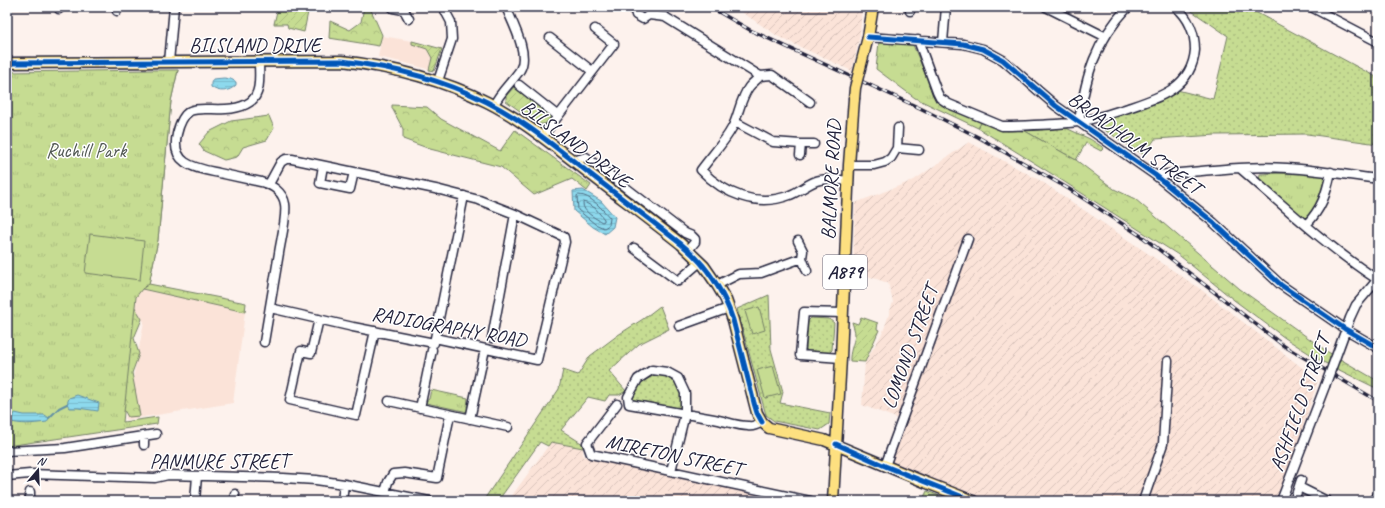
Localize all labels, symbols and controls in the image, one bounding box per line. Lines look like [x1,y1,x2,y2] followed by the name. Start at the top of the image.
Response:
[189,33,323,58] street label: BILSLAND DRIVE
[1063,86,1210,202] street label: BROADHOLM STREET
[516,94,638,195] street label: BILSLAND DRIVE
[815,117,847,240] street label: BALMORE ROAD
[46,138,128,163] park label: Ruchill Park
[823,255,867,289] road number: A879
[876,278,945,412] street label: LOMOND STREET
[370,301,531,353] street label: RADIOGRAPHY ROAD
[1264,327,1338,474] street label: ASHFIELD STREET
[604,428,749,483] street label: MIRETON STREET
[150,449,293,474] street label: PANMURE STREET
[18,450,58,490] north arrow
[36,453,49,469] text: N

